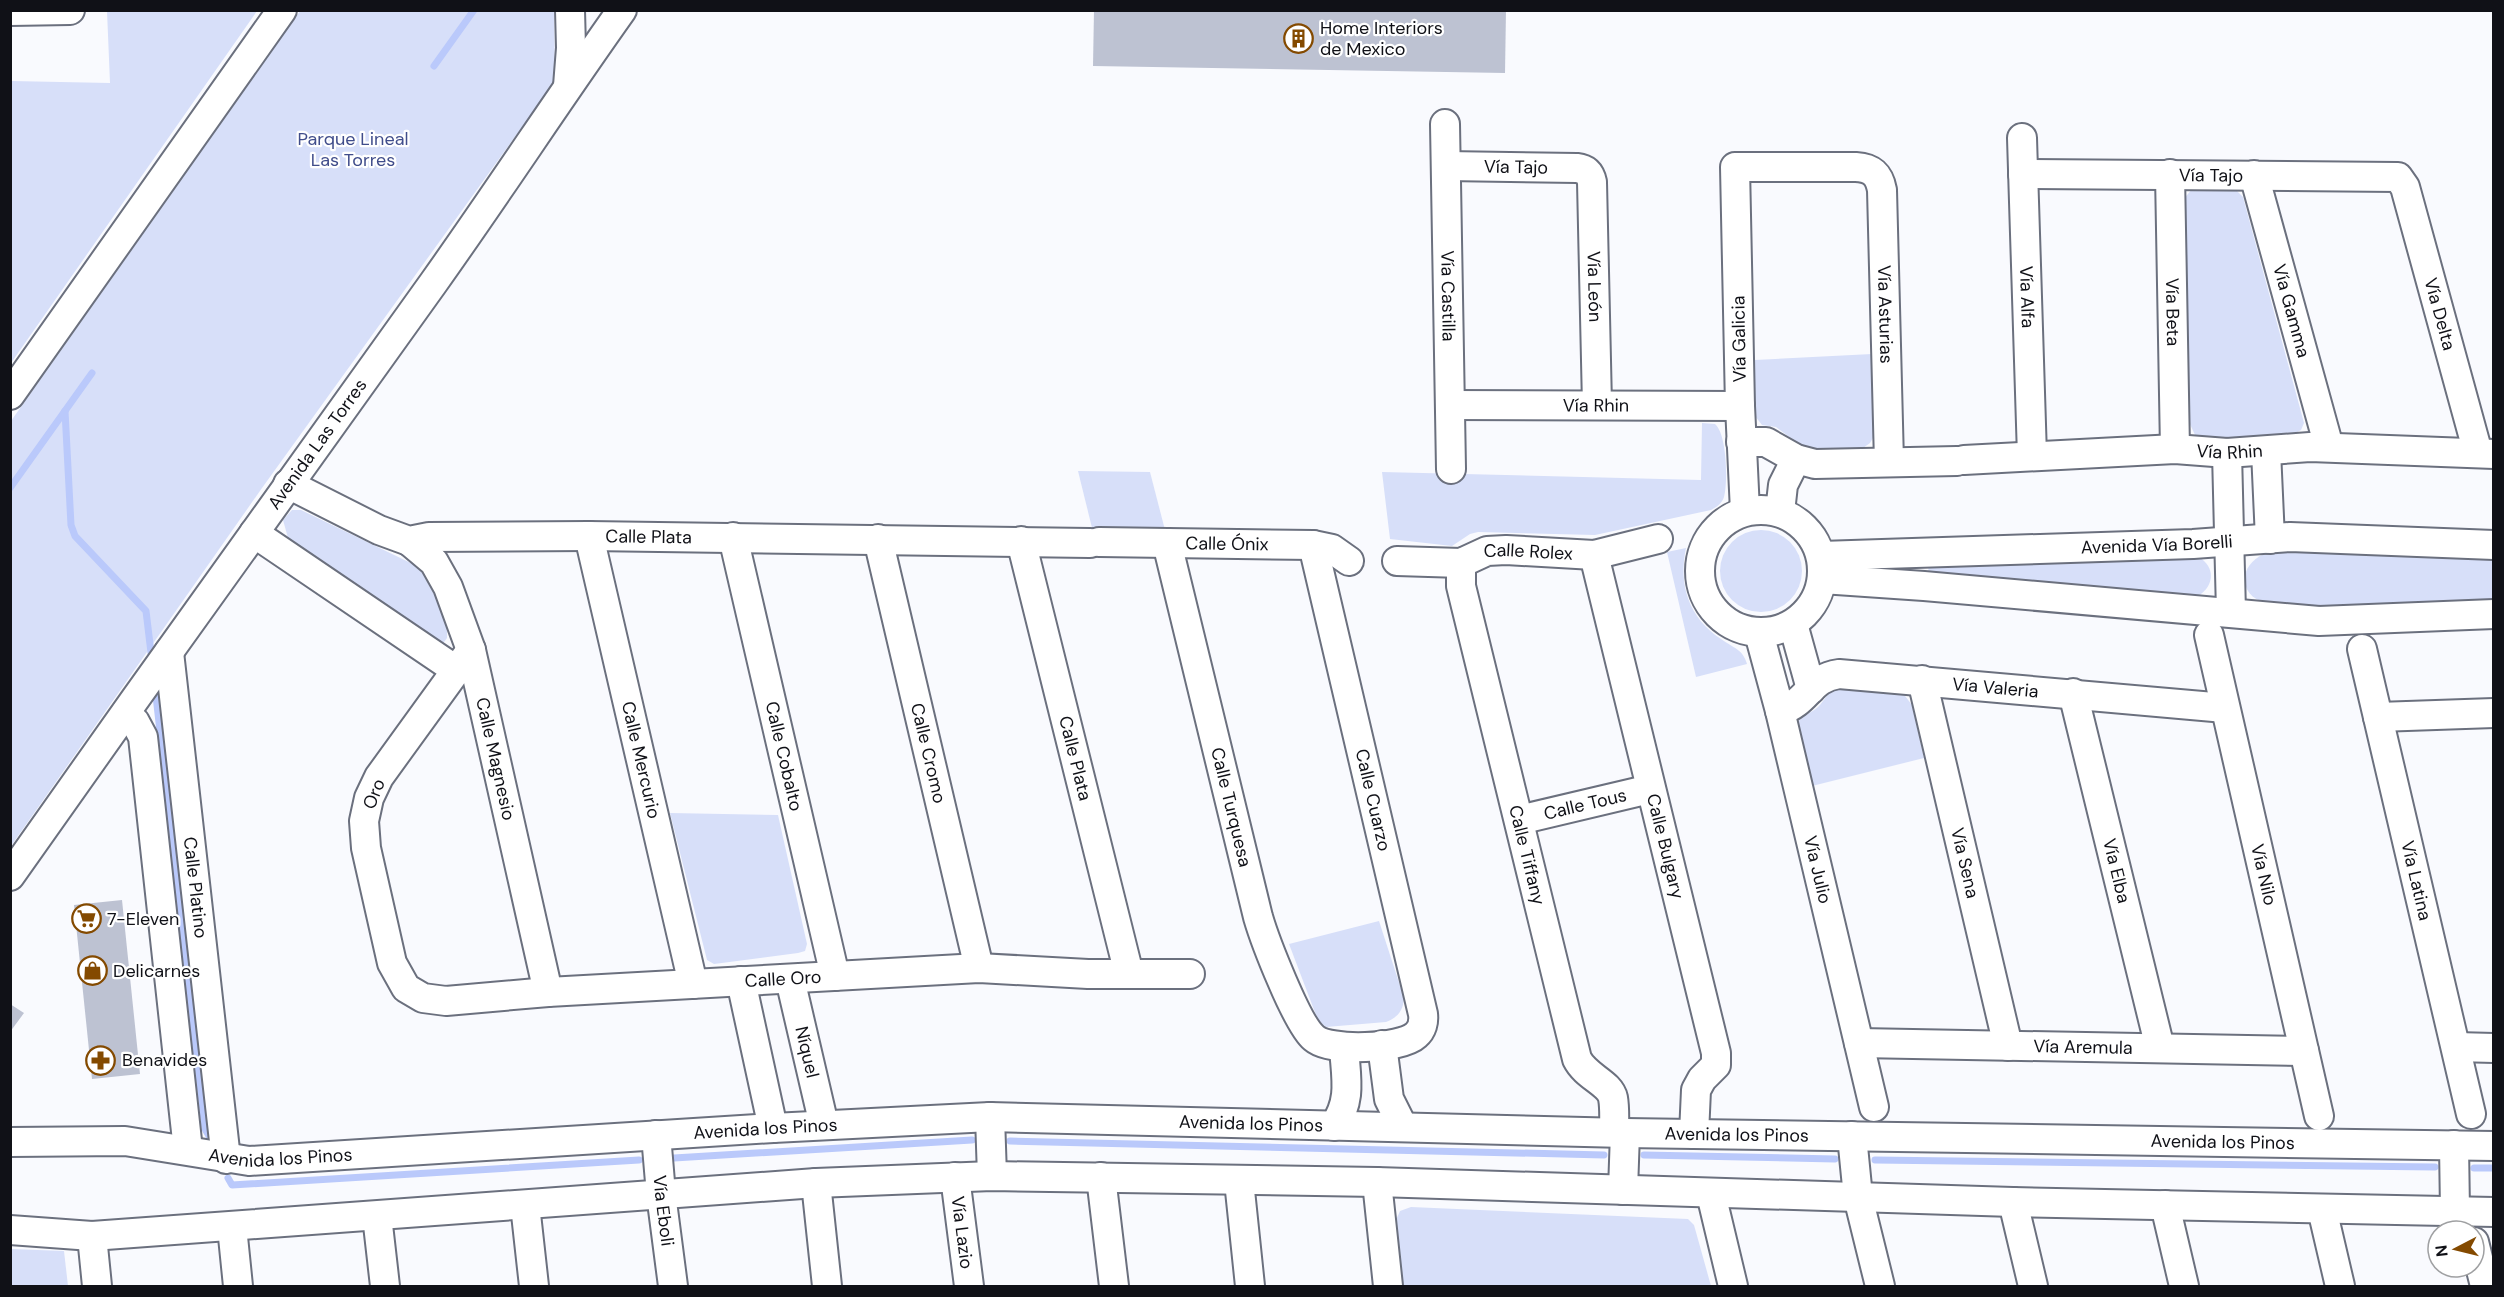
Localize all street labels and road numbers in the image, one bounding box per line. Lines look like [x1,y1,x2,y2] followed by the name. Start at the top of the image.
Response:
[1484,155,1548,180] street label: Vía Tajo
[2179,163,2243,188] street label: Vía Tajo
[1435,250,1461,342] street label: Vía Castilla
[1582,251,1607,322] street label: Vía León
[2267,261,2316,360] street label: Vía Gamma
[1872,265,1898,364] street label: Vía Asturias
[2014,265,2040,328] street label: Vía Alfa
[2418,275,2461,353] street label: Vía Delta
[2160,278,2185,346] street label: Vía Beta
[1726,295,1752,383] street label: Vía Galicia
[262,374,372,514] street label: Avenida Las Torres
[1563,393,1629,418] street label: Vía Rhin
[2196,438,2264,465] street label: Vía Rhin
[605,524,692,549] street label: Calle Plata
[2080,529,2234,560] street label: Avenida Vía Borelli
[1185,531,1269,556] street label: Calle Ónix
[1483,538,1574,566] street label: Calle Rolex
[1951,672,2040,704] street label: Vía Valeria
[470,695,521,823] street label: Calle Magnesio
[616,699,666,821] street label: Calle Mercurio
[760,699,808,813] street label: Calle Cobalto
[905,701,952,806] street label: Calle Cromo
[1053,713,1097,803] street label: Calle Plata
[1205,745,1257,870] street label: Calle Turquesa
[1350,746,1396,854] street label: Calle Cuarzo
[357,775,391,813] street label: Oro
[1541,783,1629,826] street label: Calle Tous
[1641,791,1690,901] street label: Calle Bulgary
[1503,803,1551,907] street label: Calle Tiffany
[1945,825,1985,901] street label: Vía Sena
[1798,833,1837,906] street label: Vía Julio
[178,835,213,940] street label: Calle Platino
[2097,836,2136,906] street label: Vía Elba
[2395,838,2437,923] street label: Vía Latina
[2245,842,2282,908] street label: Vía Nilo
[744,965,822,993] street label: Calle Oro
[789,1024,825,1080] street label: Níquel
[2033,1034,2133,1060] street label: Vía Aremula
[1179,1110,1323,1137] street label: Avenida los Pinos
[693,1113,838,1145] street label: Avenida los Pinos
[1665,1122,1809,1148] street label: Avenida los Pinos
[2150,1129,2295,1155] street label: Avenida los Pinos
[207,1143,353,1173] street label: Avenida los Pinos
[647,1174,680,1247] street label: Vía Eboli
[946,1195,979,1270] street label: Vía Lazio

